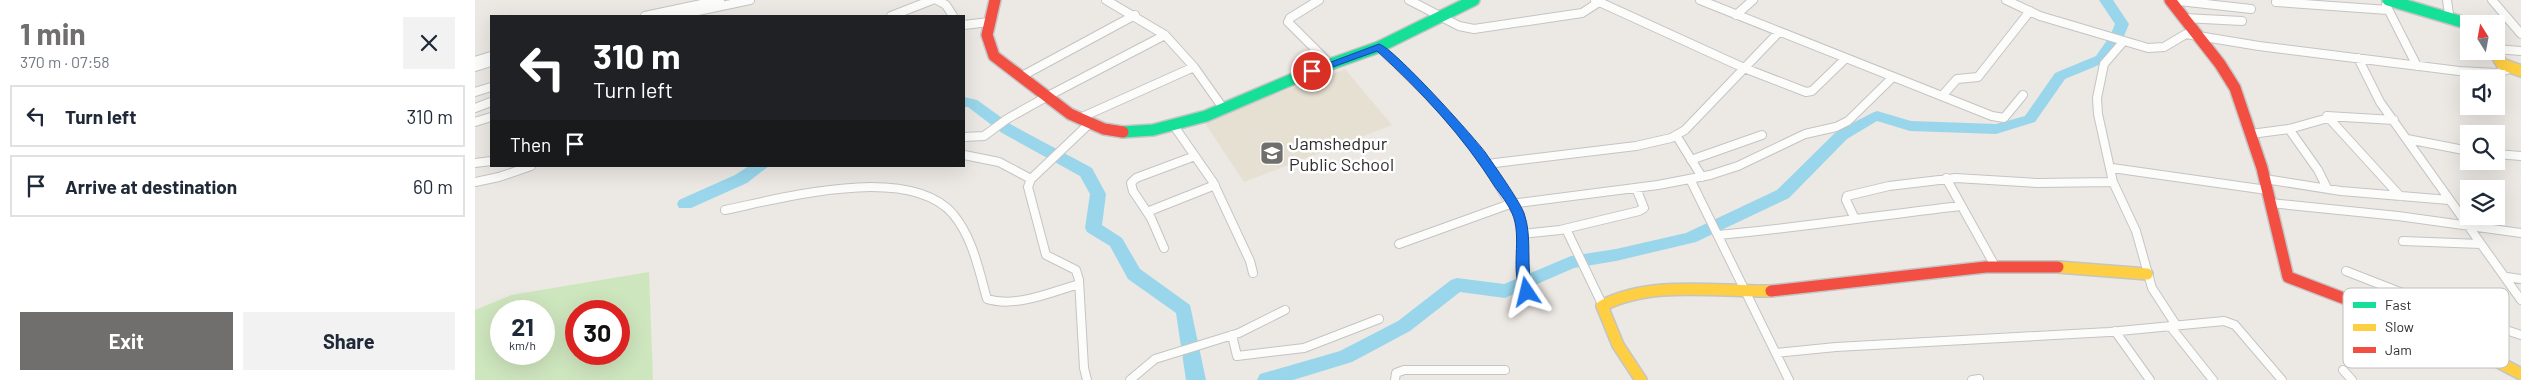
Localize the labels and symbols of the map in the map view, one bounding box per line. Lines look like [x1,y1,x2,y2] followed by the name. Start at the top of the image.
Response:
[2460,15,2505,60] north arrow
[1291,50,1333,92] pin
[1289,132,1394,175] place label: Jamshedpur Public School
[1259,140,1285,166] school or university icon: Jamshedpur Public School
[1500,265,1552,317] position arrow
[2343,288,2509,368] legend
[2385,296,2411,313] text: Fast
[565,300,630,365] speed limit sign: 30
[2385,318,2414,335] text: Slow
[2385,341,2412,358] text: Jam

